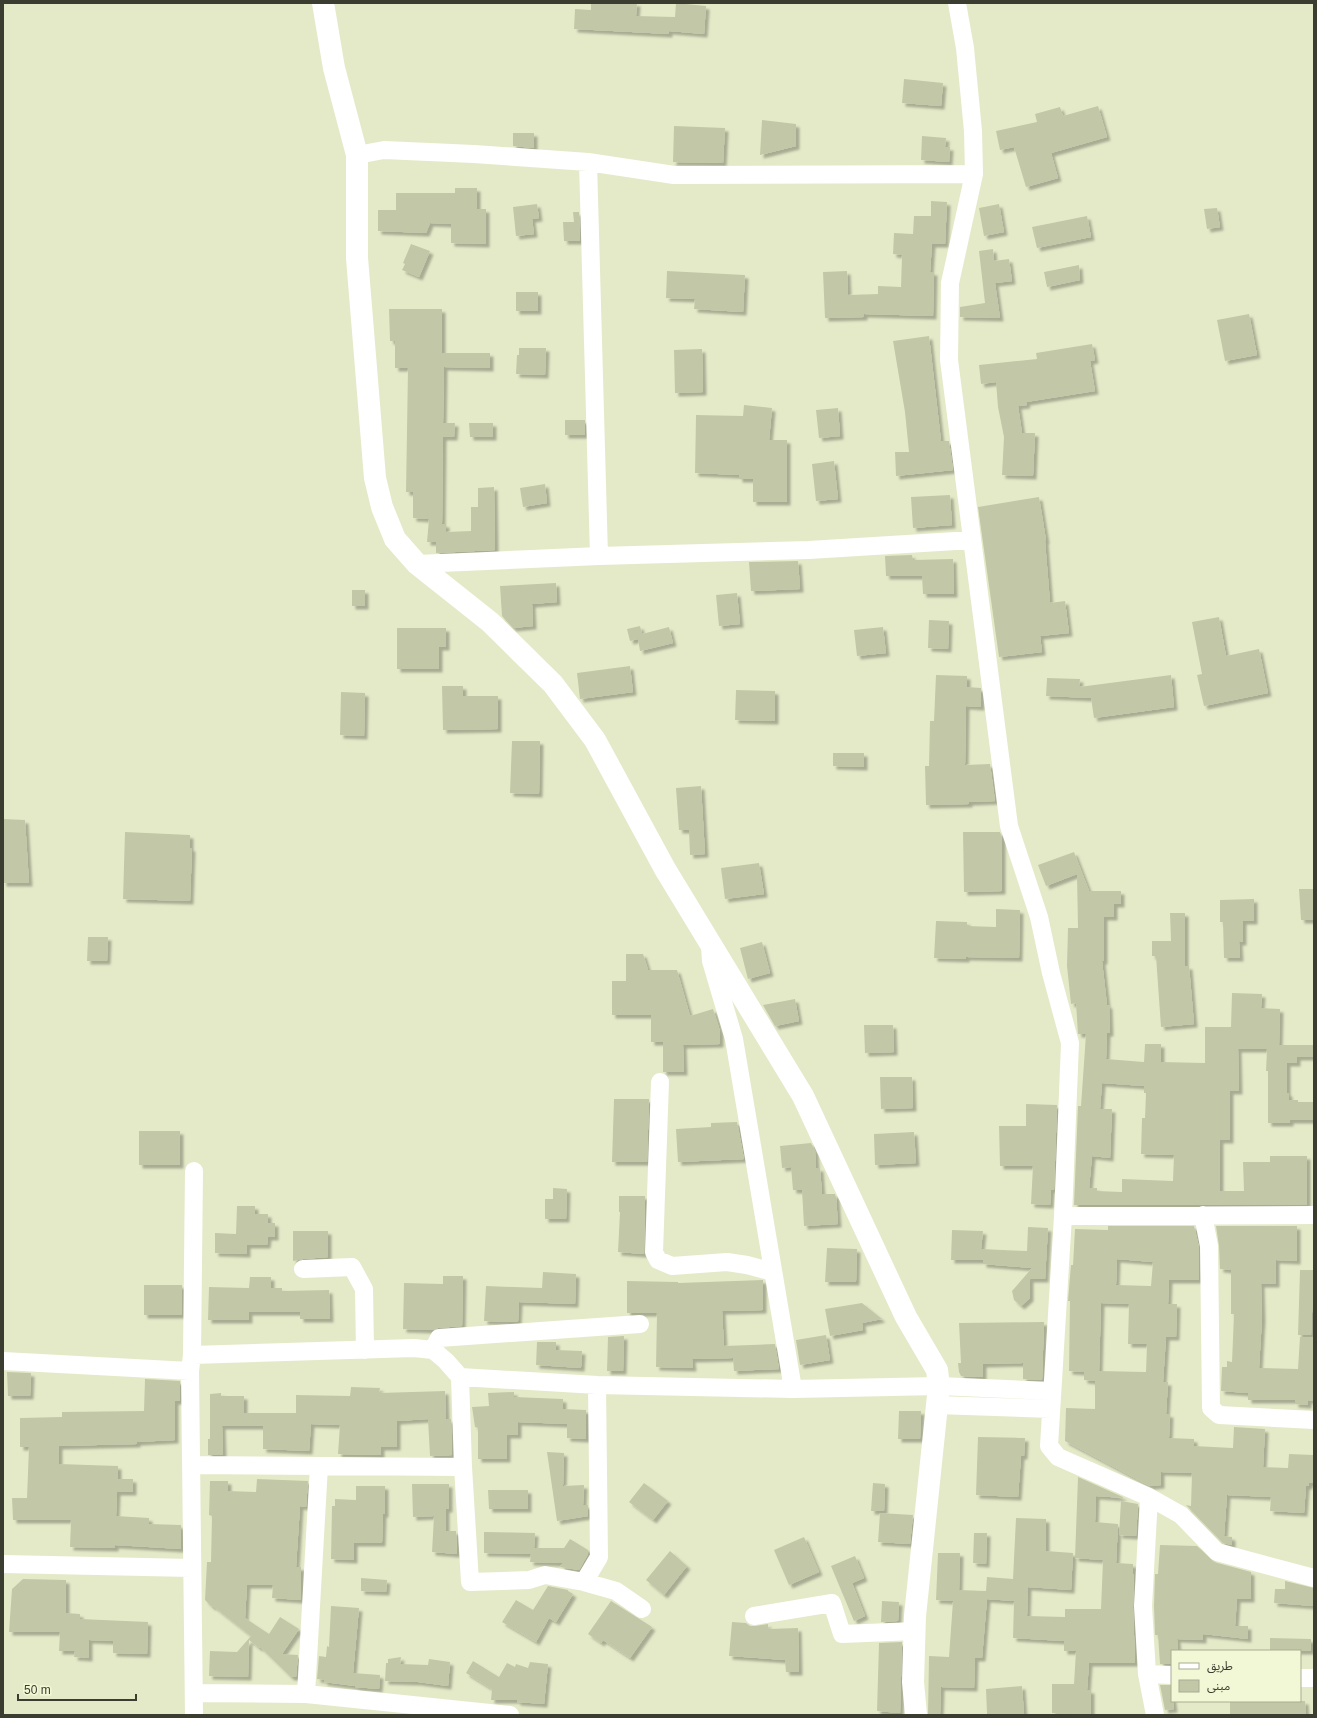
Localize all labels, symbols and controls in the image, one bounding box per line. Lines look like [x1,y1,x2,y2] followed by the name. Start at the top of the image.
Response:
[1171,1650,1301,1702] legend
[1207,1659,1233,1674] text: طريق
[18,1676,136,1702] scale bar
[1207,1679,1230,1693] text: مبنى
[24,1683,51,1697] text: 50 m

